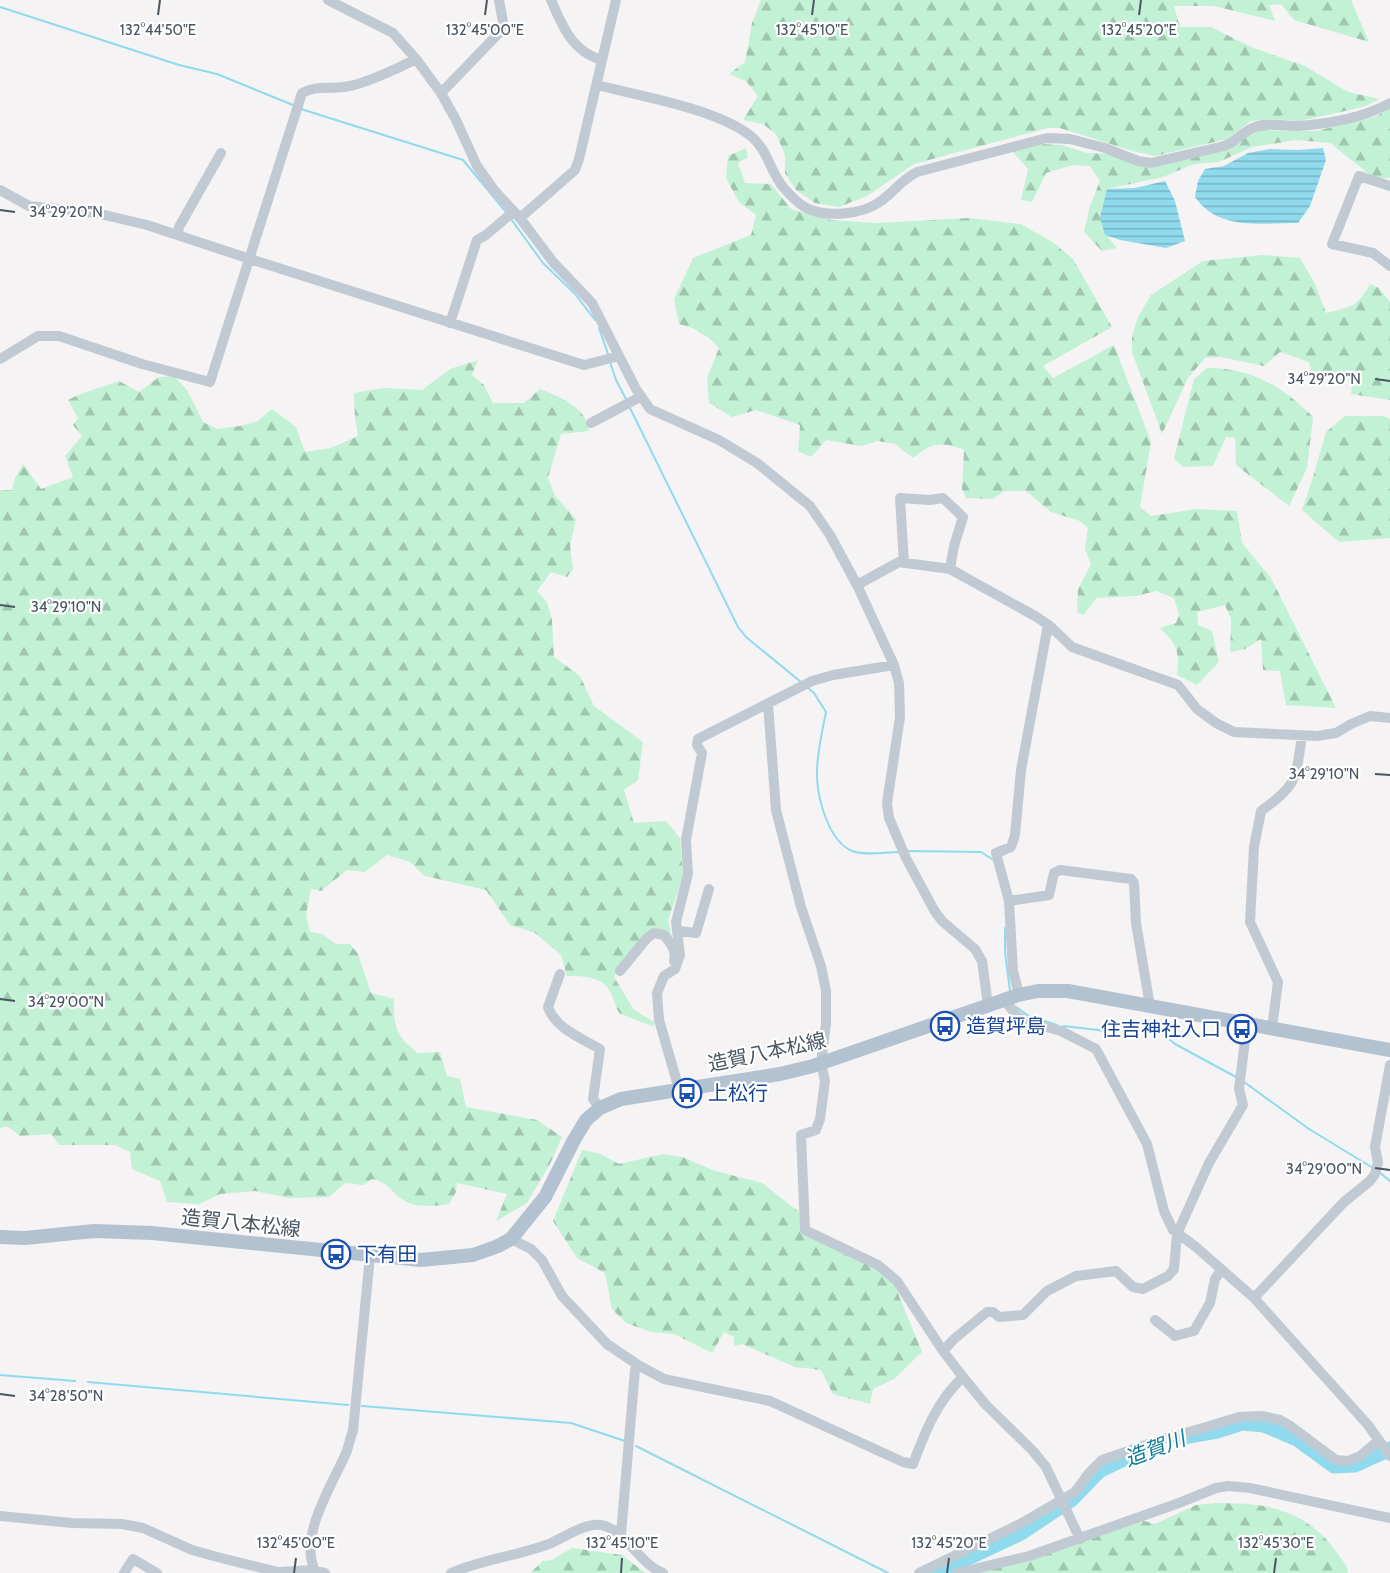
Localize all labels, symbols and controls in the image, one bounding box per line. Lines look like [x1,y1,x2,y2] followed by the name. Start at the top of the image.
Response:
[120,21,196,39] text: 132°44'50"E
[446,21,524,39] text: 132°45'00"E
[776,21,848,39] text: 132°45'10"E
[1101,21,1177,39] text: 132°45'20"E
[29,203,103,221] text: 34°29'20"N
[1287,370,1361,388] text: 34°29'20"N
[31,598,101,616] text: 34°29'10"N
[1289,765,1359,783] text: 34°29'10"N
[28,993,104,1011] text: 34°29'00"N
[929,1010,961,1042] bus stop icon: 造賀坪島
[1226,1013,1258,1045] bus stop icon: 住吉神社入口
[966,1014,1046,1038] place label: 造賀坪島
[1101,1017,1221,1041] place label: 住吉神社入口
[706,1028,828,1076] street label: 造賀八本松線
[671,1077,703,1109] bus stop icon: 上松行
[708,1081,768,1105] place label: 上松行
[1286,1160,1362,1178] text: 34°29'00"N
[180,1205,302,1241] street label: 造賀八本松線
[320,1238,352,1270] bus stop icon: 下有田
[357,1242,417,1266] place label: 下有田
[29,1387,103,1405] text: 34°28'50"N
[1121,1425,1191,1471] water label: 造賀川
[257,1534,335,1552] text: 132°45'00"E
[586,1534,658,1552] text: 132°45'10"E
[911,1534,987,1552] text: 132°45'20"E
[1238,1534,1314,1552] text: 132°45'30"E

